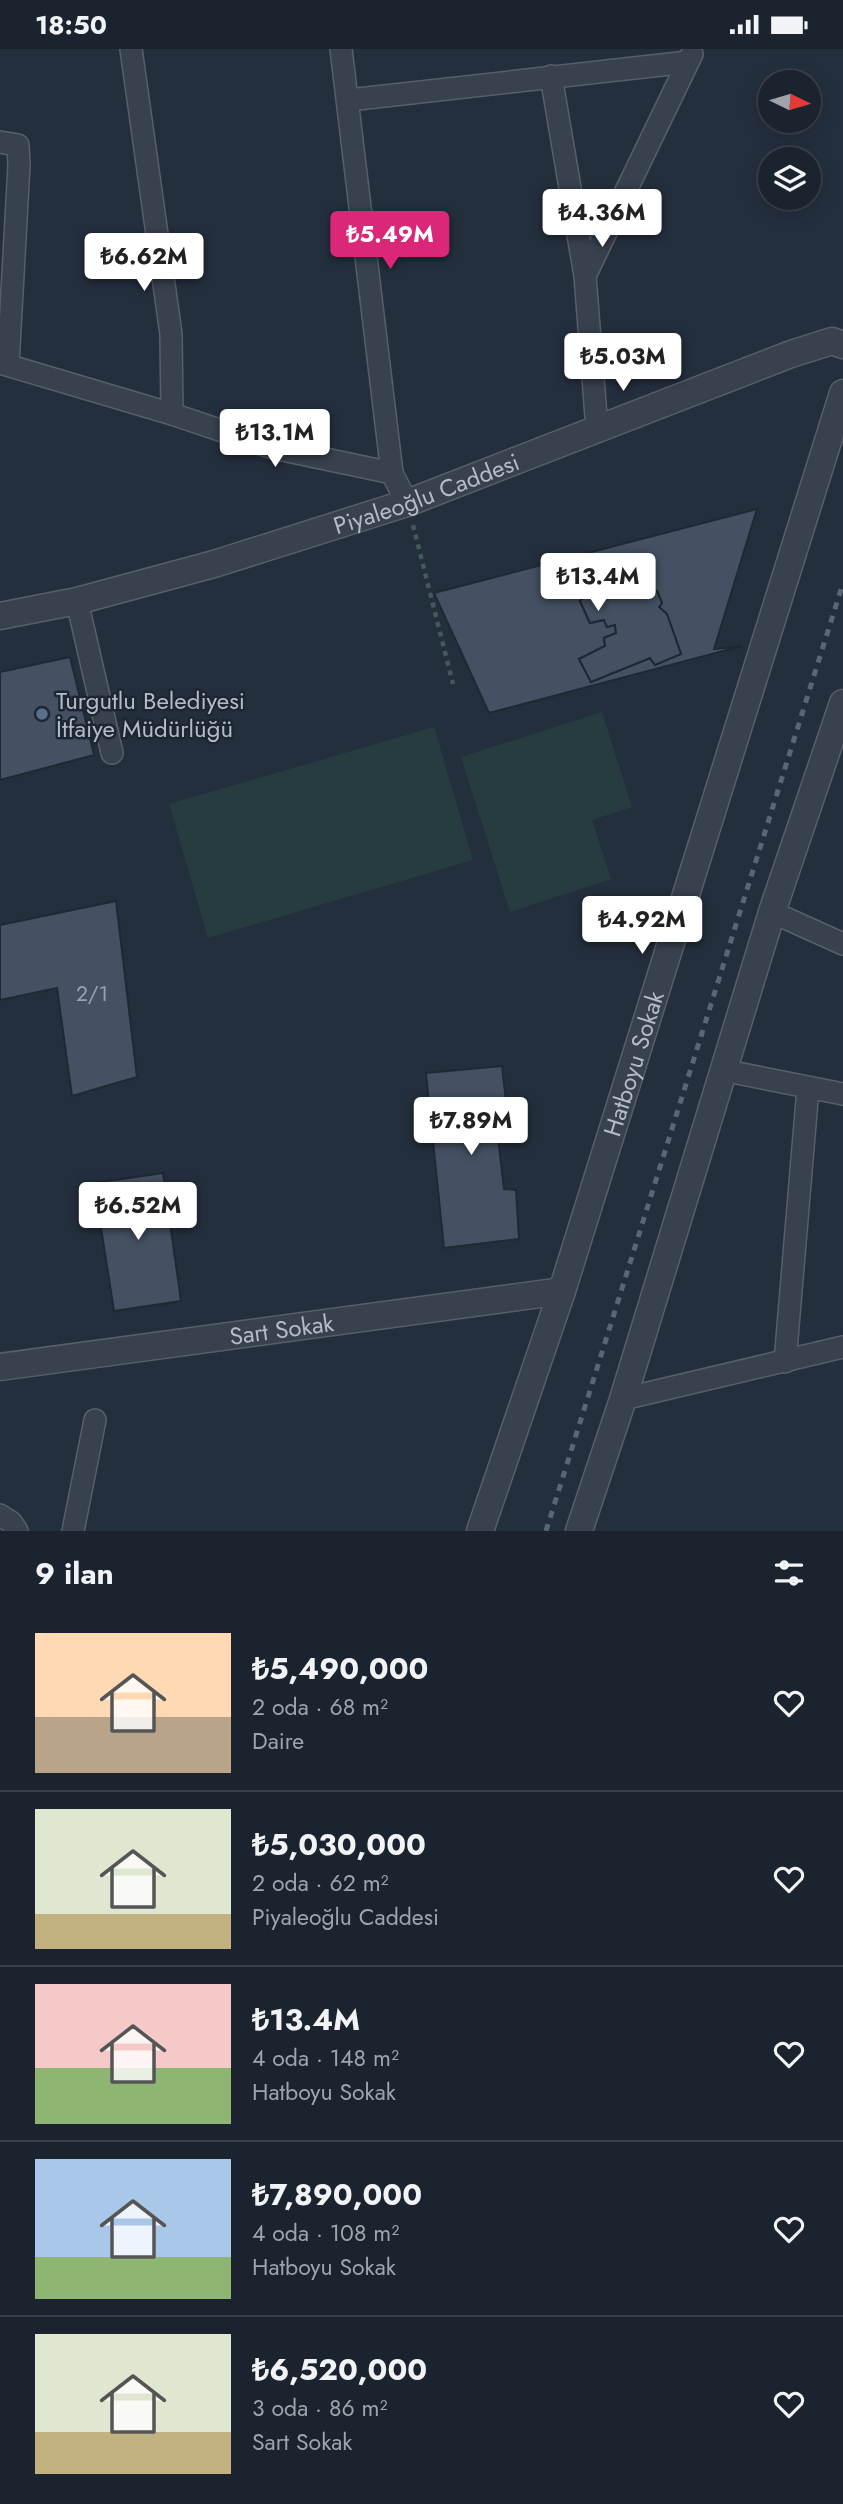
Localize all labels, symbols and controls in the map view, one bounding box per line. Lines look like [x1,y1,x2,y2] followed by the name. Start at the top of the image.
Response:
[35,6,107,44] text: 18:50
[758,70,821,133] north arrow
[758,70,821,210] map controls
[758,147,821,210] button: layers
[545,189,659,249] pin: ₺4.36M
[559,195,645,229] text: ₺4.36M
[333,211,447,271] pin: ₺5.49M
[346,217,434,251] text: ₺5.49M
[87,233,201,293] pin: ₺6.62M
[101,239,187,273] text: ₺6.62M
[566,333,680,393] pin: ₺5.03M
[580,339,666,373] text: ₺5.03M
[218,409,332,469] pin: ₺13.1M
[236,415,314,449] text: ₺13.1M
[329,444,524,543] street label: Piyaleoğlu Caddesi
[541,553,655,613] pin: ₺13.4M
[557,559,639,593] text: ₺13.4M
[56,683,245,746] place label: Turgutlu Belediyesi İtfaiye Müdürlüğü
[34,706,50,722] marker: Turgutlu Belediyesi İtfaiye Müdürlüğü
[585,897,699,956] pin: ₺4.92M
[598,902,686,936] text: ₺4.92M
[76,979,108,1009] house number: 2/1
[594,986,672,1140] street label: Hatboyu Sokak
[414,1097,528,1157] pin: ₺7.89M
[430,1103,512,1137] text: ₺7.89M
[81,1183,195,1242] pin: ₺6.52M
[95,1188,181,1222] text: ₺6.52M
[227,1305,336,1353] street label: Sart Sokak
[35,1552,114,1595] text: 9 ilan
[770,1554,808,1592] icon: filters
[252,1647,428,1690] text: ₺5,490,000
[91,1661,175,1745] icon: home
[770,1684,808,1722] icon: heart
[252,1690,388,1724] text: 2 oda · 68 m²
[252,1724,304,1758] text: Daire
[252,1823,426,1866] text: ₺5,030,000
[91,1837,175,1921] icon: home
[770,1860,808,1898] icon: heart
[252,1866,389,1900] text: 2 oda · 62 m²
[252,1900,439,1934] text: Piyaleoğlu Caddesi
[252,1998,360,2041] text: ₺13.4M
[91,2012,175,2096] icon: home
[770,2035,808,2073] icon: heart
[252,2041,399,2075] text: 4 oda · 148 m²
[252,2075,396,2109] text: Hatboyu Sokak
[252,2173,422,2216] text: ₺7,890,000
[91,2187,175,2271] icon: home
[770,2210,808,2248] icon: heart
[252,2216,399,2250] text: 4 oda · 108 m²
[252,2250,396,2284] text: Hatboyu Sokak
[252,2348,427,2391] text: ₺6,520,000
[91,2362,175,2446] icon: home
[770,2385,808,2423] icon: heart
[252,2391,388,2425] text: 3 oda · 86 m²
[252,2425,352,2459] text: Sart Sokak

